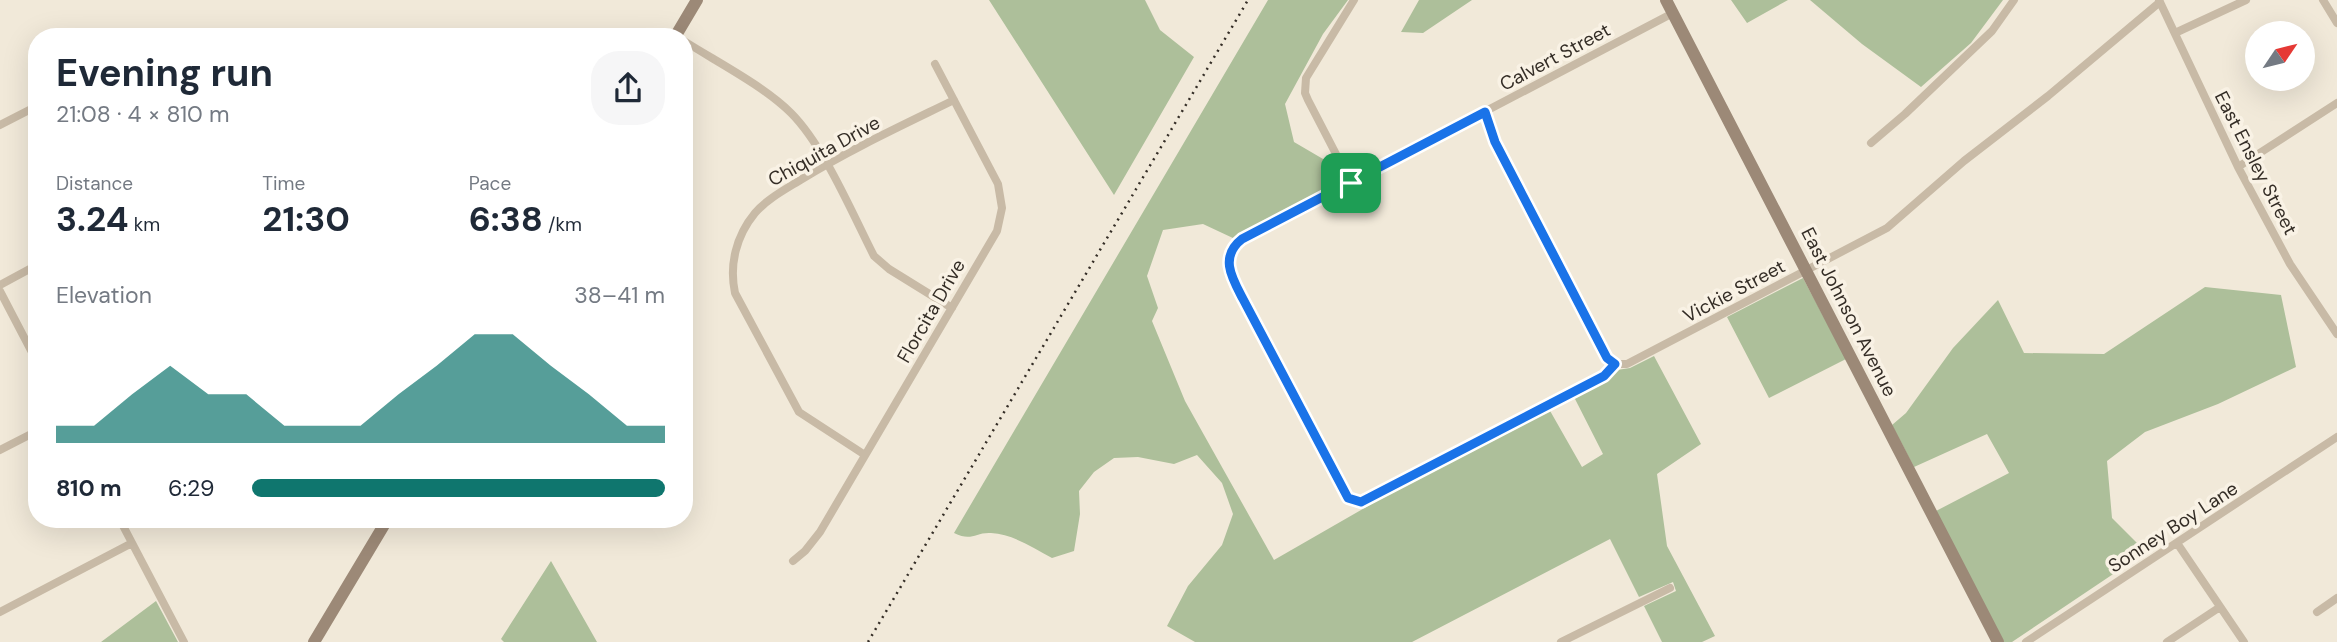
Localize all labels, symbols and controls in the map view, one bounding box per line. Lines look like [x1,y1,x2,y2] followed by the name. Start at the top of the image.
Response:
[1495,17,1615,97] street label: Calvert Street
[2245,21,2315,91] north arrow
[2245,21,2315,91] map controls
[56,48,273,98] text: Evening run
[591,51,665,125] button: share
[2209,87,2303,239] street label: East Ensley Street
[56,99,229,129] text: 21:08 · 4 × 810 m
[764,110,884,192] street label: Chiquita Drive
[1321,153,1381,213] pin
[1332,164,1370,202] icon: arrive
[56,171,133,196] text: Distance
[262,171,305,196] text: Time
[469,171,511,196] text: Pace
[56,196,129,242] text: 3.24
[262,196,350,242] text: 21:30
[469,196,543,242] text: 6:38
[129,212,160,237] text: km
[543,212,582,237] text: /km
[1795,223,1903,401] street label: East Johnson Avenue
[1679,254,1789,328] street label: Vickie Street
[891,255,971,367] street label: Florcita Drive
[56,280,152,310] text: Elevation
[574,280,665,310] text: 38–41 m
[56,473,122,503] text: 810 m
[168,473,215,503] text: 6:29
[2103,476,2243,578] street label: Sonney Boy Lane

